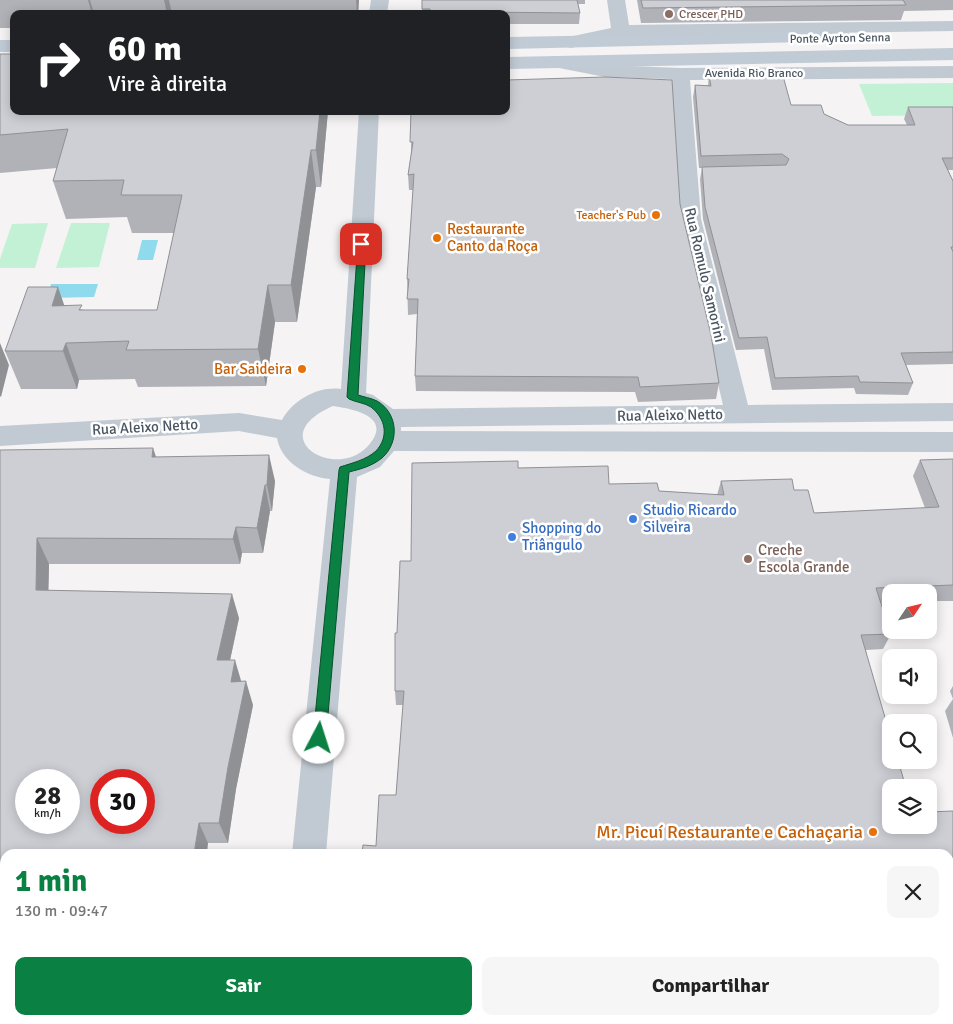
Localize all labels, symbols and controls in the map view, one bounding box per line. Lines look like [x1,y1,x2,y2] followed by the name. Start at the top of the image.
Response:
[679,7,743,22] place label: Crescer PHD
[663,8,675,20] marker: Crescer PHD
[108,27,182,70] text: 60 m
[25,30,90,95] icon: right
[789,30,891,47] street label: Ponte Ayrton Senna
[705,66,803,81] street label: Avenida Rio Branco
[108,70,227,97] text: Vire à direita
[681,206,729,344] street label: Rua Romulo Samorini
[577,208,646,223] place label: Teacher's Pub
[650,209,662,221] marker: Teacher's Pub
[447,220,538,255] place label: Restaurante Canto da Roça
[340,223,382,265] pin
[347,230,375,258] icon: arrive
[431,232,443,244] marker: Restaurante Canto da Roça
[214,360,292,378] place label: Bar Saideira
[296,363,308,375] marker: Bar Saideira
[617,405,723,425] street label: Rua Aleixo Netto
[92,415,199,439] street label: Rua Aleixo Netto
[643,501,737,536] place label: Studio Ricardo Silveira
[627,513,639,525] marker: Studio Ricardo Silveira
[522,519,602,554] place label: Shopping do Triângulo
[506,531,518,543] marker: Shopping do Triângulo
[758,541,849,576] place label: Creche Escola Grande
[742,553,754,565] marker: Creche Escola Grande
[882,584,938,639] north arrow
[882,584,937,834] map controls
[882,649,937,704] button: sound
[292,711,344,763] position arrow
[882,714,937,769] button: search
[90,769,155,834] speed limit sign: 30
[882,779,937,834] button: layers
[34,780,61,811] text: 28
[34,806,61,821] text: km/h
[596,821,863,843] place label: Mr. Picuí Restaurante e Cachaçaria
[867,826,879,838] marker: Mr. Picuí Restaurante e Cachaçaria
[15,863,87,900] text: 1 min
[887,866,939,918] button: close
[15,901,108,921] text: 130 m · 09:47
[15,957,472,1015] button: Sair
[482,957,939,1015] button: Compartilhar

